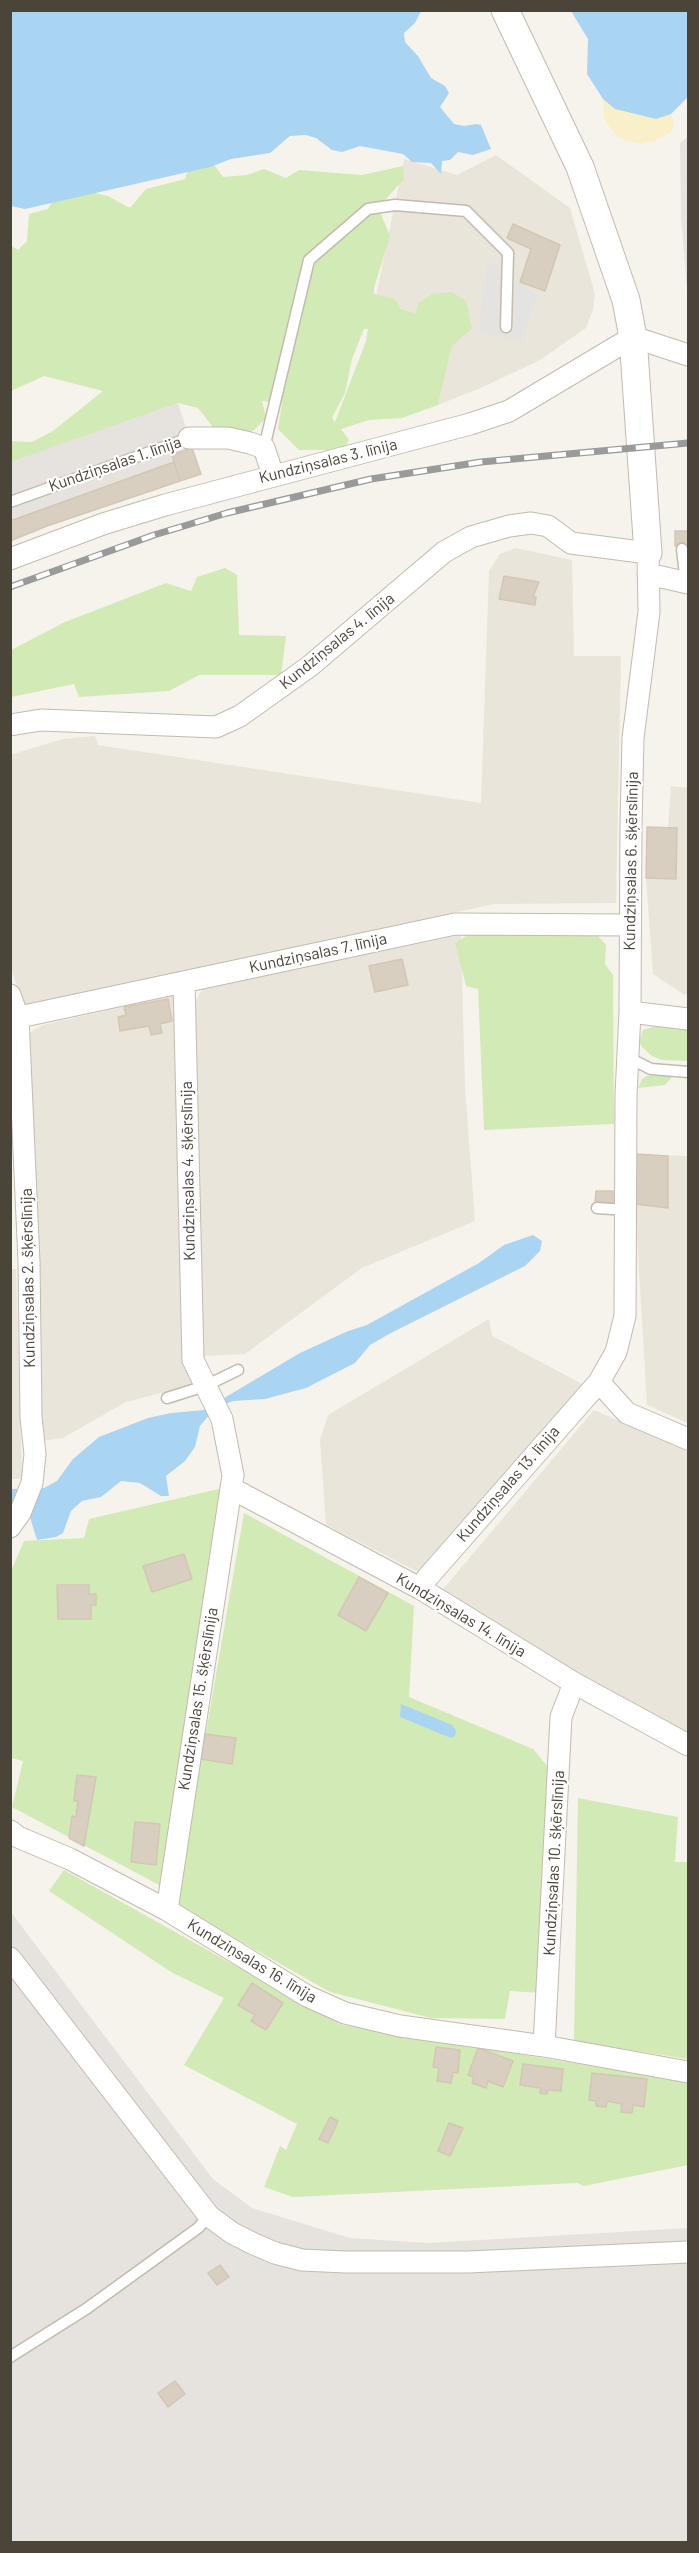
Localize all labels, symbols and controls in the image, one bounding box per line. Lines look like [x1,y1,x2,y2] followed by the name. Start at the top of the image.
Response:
[46,432,184,496] street label: Kundziņsalas 1. līnija
[257,435,399,487] street label: Kundziņsalas 3. līnija
[276,589,398,693] street label: Kundziņsalas 4. līnija
[620,771,642,951] street label: Kundziņsalas 6. šķērslīnija
[247,929,389,977] street label: Kundziņsalas 7. līnija
[177,1081,199,1261] street label: Kundziņsalas 4. šķērslīnija
[17,1188,39,1368] street label: Kundziņsalas 2. šķērslīnija
[452,1422,564,1546] street label: Kundziņsalas 13. līnija
[393,1569,529,1661] street label: Kundziņsalas 14. līnija
[174,1606,222,1792] street label: Kundziņsalas 15. šķērslīnija
[540,1770,568,1956] street label: Kundziņsalas 10. šķērslīnija
[184,1915,320,2007] street label: Kundziņsalas 16. līnija

